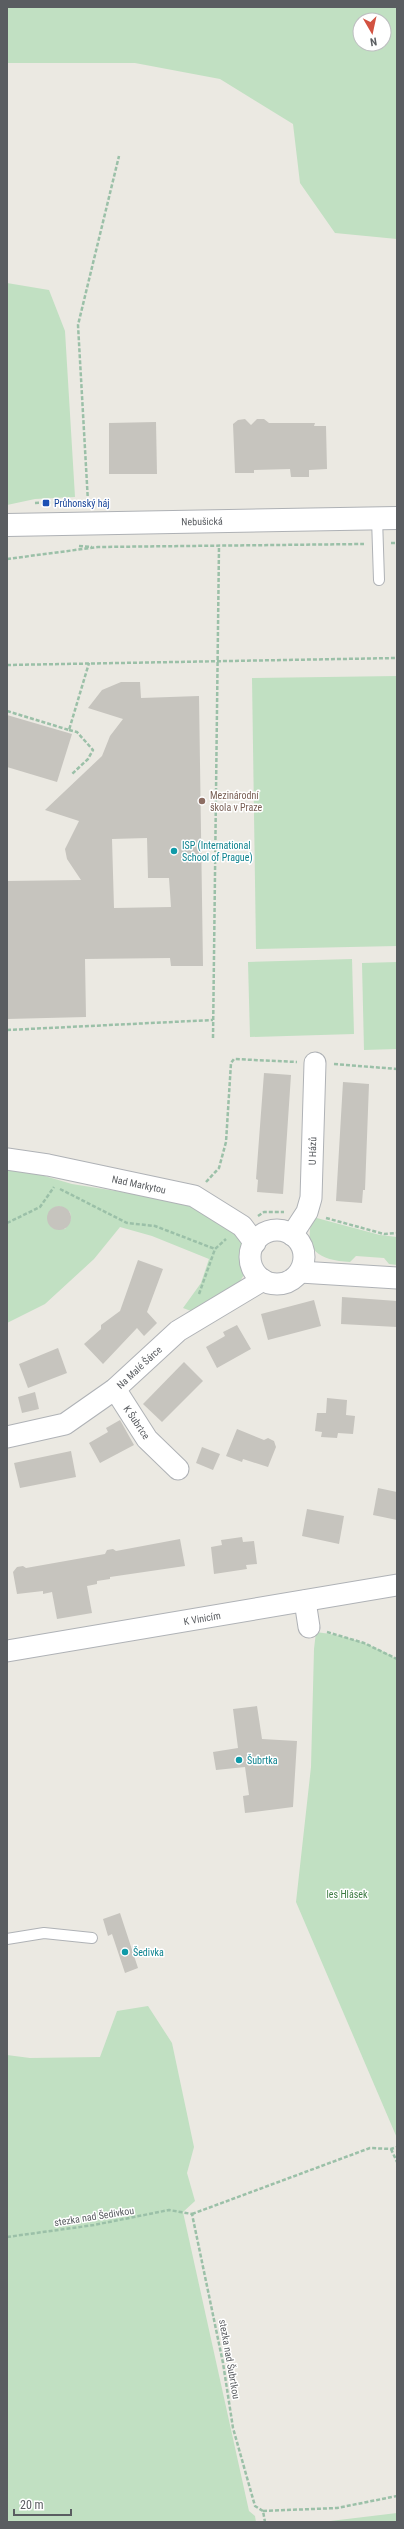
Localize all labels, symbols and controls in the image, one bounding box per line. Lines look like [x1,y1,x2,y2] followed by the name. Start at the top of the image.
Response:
[352,12,392,52] north arrow
[369,34,378,48] text: N
[41,498,51,508] marker: Průhonský háj
[54,498,110,509] place label: Průhonský háj
[181,516,223,527] street label: Nebušická
[210,790,263,813] place label: Mezinárodní škola v Praze
[197,796,207,806] marker: Mezinárodní škola v Praze
[182,840,253,864] place label: ISP (International School of Prague)
[169,846,179,856] marker: ISP (International School of Prague)
[307,1137,318,1165] street label: U Házů
[111,1173,167,1196] street label: Nad Markytou
[114,1343,164,1391] street label: Na Malé Šárce
[121,1403,153,1441] street label: K Šubrtce
[183,1610,221,1627] street label: K Vinicím
[247,1754,278,1766] place label: Šubrtka
[234,1755,244,1765] marker: Šubrtka
[327,1889,368,1900] park label: les Hlásek
[133,1946,164,1958] place label: Šedivka
[120,1947,130,1957] marker: Šedivka
[53,2204,135,2228] street label: stezka nad Šedivkou
[217,2318,243,2400] street label: stezka nad Šubrtkou
[14,2491,71,2517] scale bar
[20,2498,44,2512] text: 20 m

